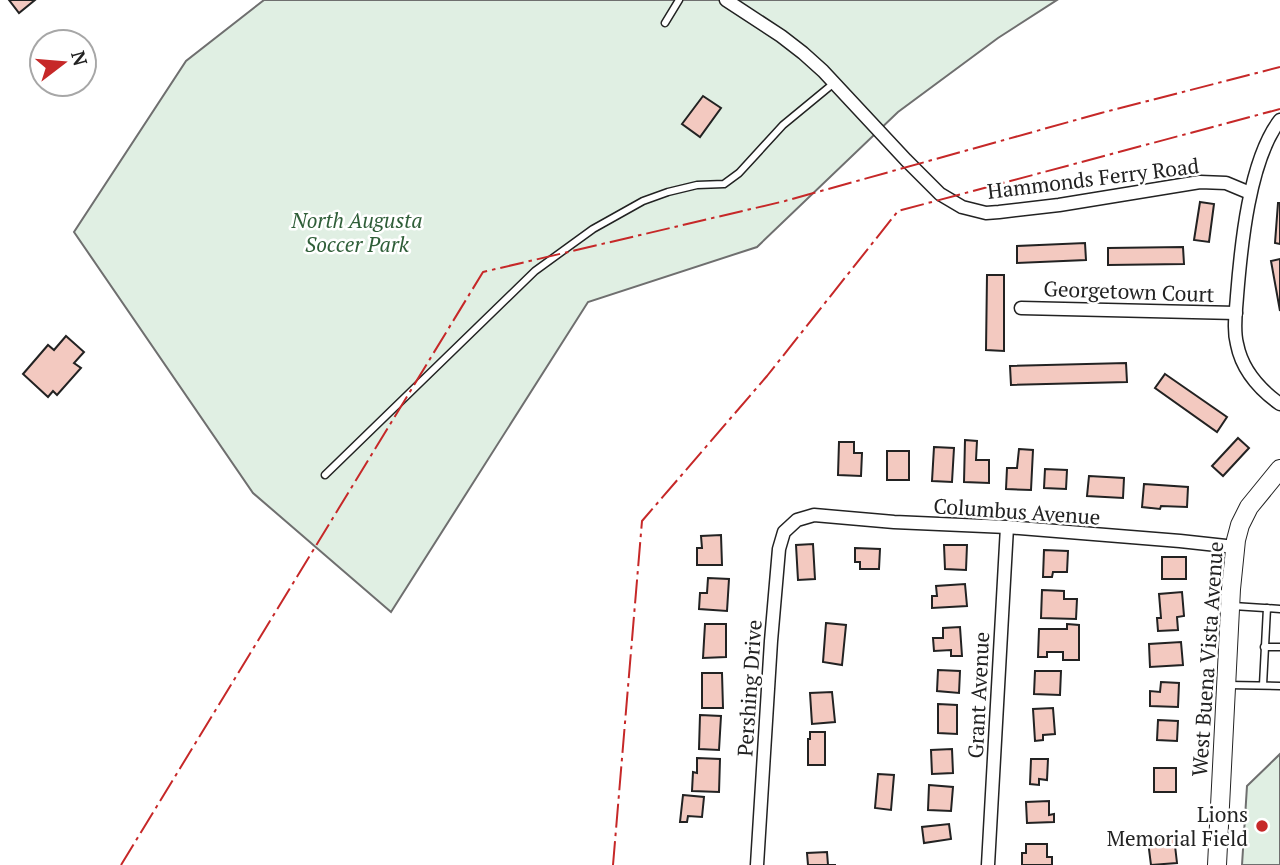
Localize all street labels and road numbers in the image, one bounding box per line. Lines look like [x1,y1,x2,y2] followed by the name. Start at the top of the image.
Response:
[986,151,1201,205] street label: Hammonds Ferry Road
[1043,274,1215,308] street label: Georgetown Court
[933,491,1101,531] street label: Columbus Avenue
[1185,541,1229,777] street label: West Buena Vista Avenue
[730,619,768,757] street label: Pershing Drive
[961,631,995,759] street label: Grant Avenue

